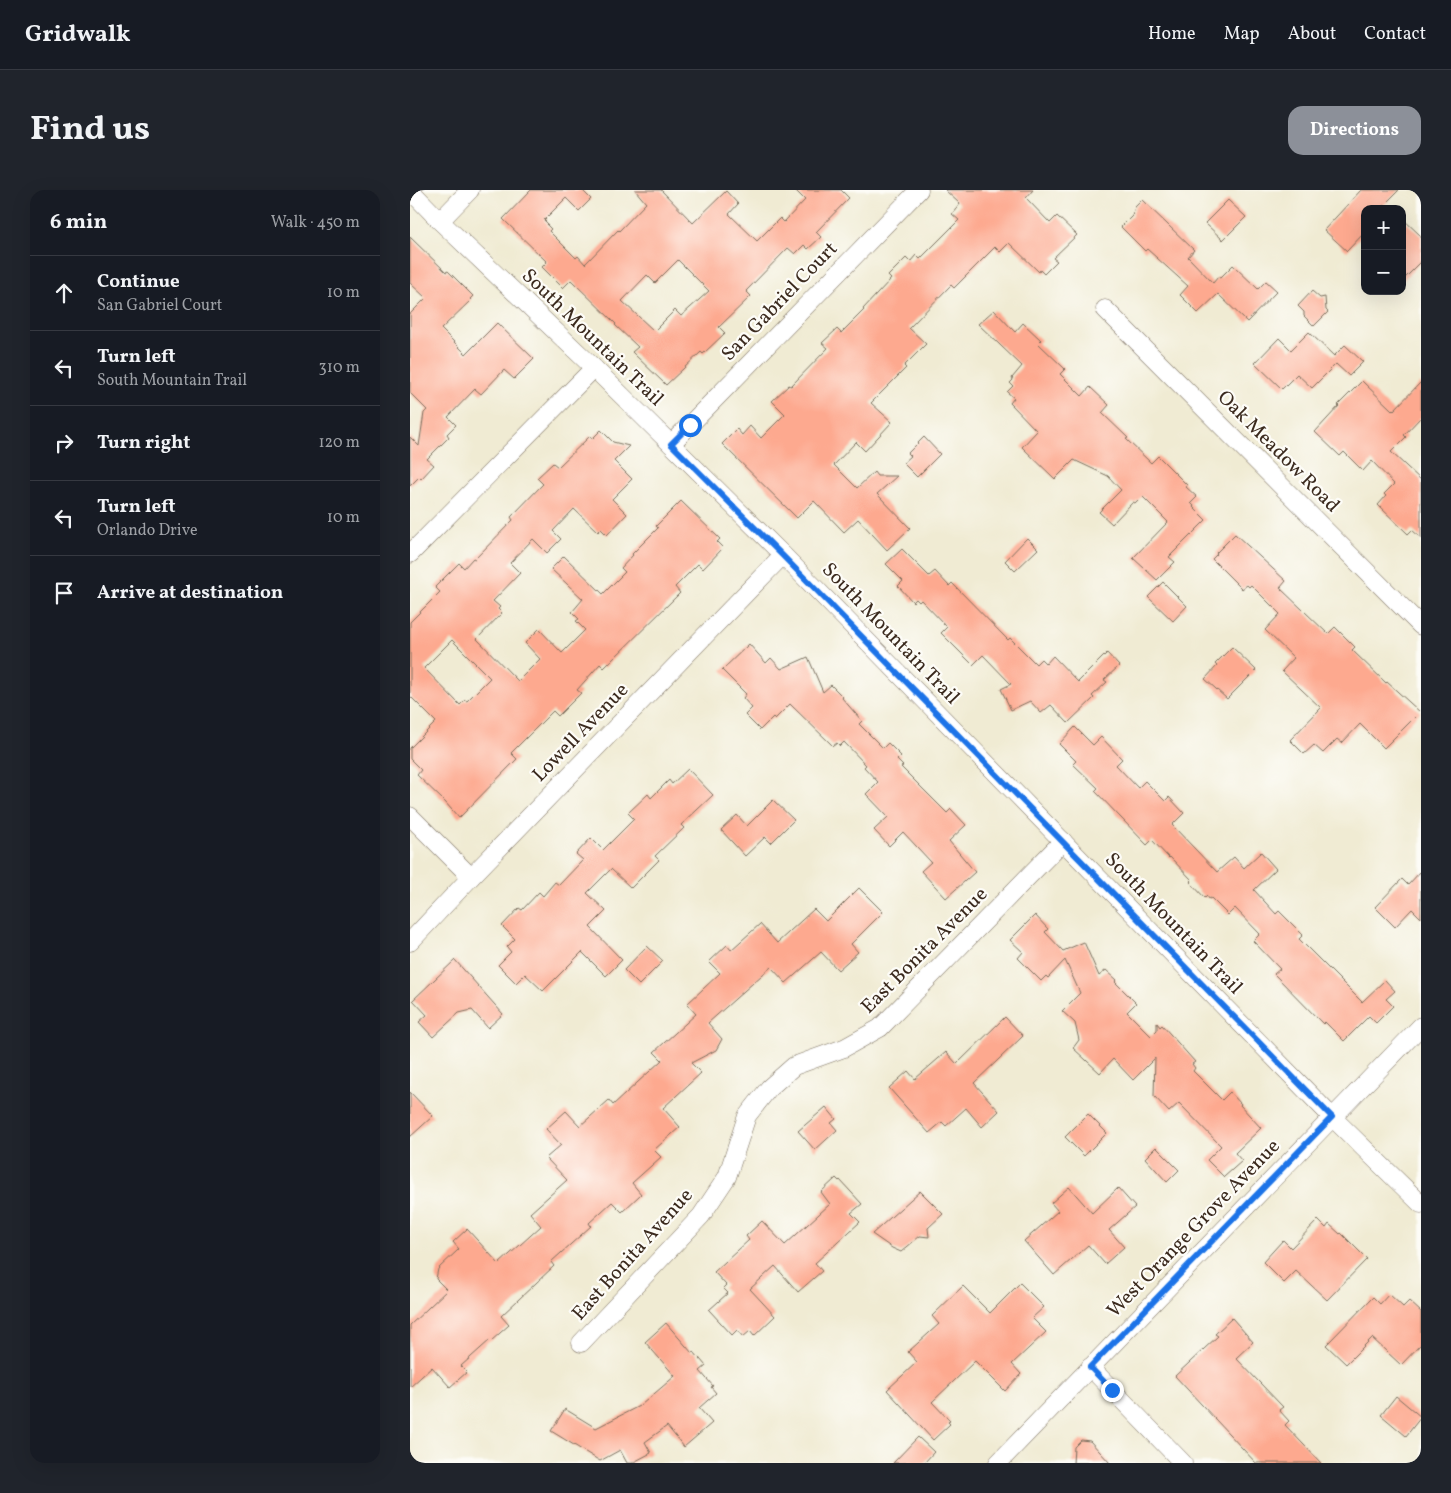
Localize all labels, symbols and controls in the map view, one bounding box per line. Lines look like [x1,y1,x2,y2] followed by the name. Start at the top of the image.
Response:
[25,18,131,52] text: Gridwalk
[1148,22,1196,47] text: Home
[1224,22,1260,47] text: Map
[1288,22,1336,47] text: About
[1364,22,1426,47] text: Contact
[30,106,150,154] text: Find us
[1288,106,1421,155] button: Directions
[1361,205,1406,295] map controls
[1361,205,1406,250] button: +
[50,208,107,237] text: 6 min
[271,212,360,234] text: Walk · 450 m
[716,236,844,368] street label: San Gabriel Court
[1361,250,1406,295] button: −
[515,263,669,413] street label: South Mountain Trail
[97,269,180,295] text: Continue
[50,279,78,307] icon: ahead
[327,282,360,304] text: 10 m
[97,295,222,317] text: San Gabriel Court
[97,344,176,370] text: Turn left
[50,354,78,382] icon: left
[319,357,360,379] text: 310 m
[97,370,247,392] text: South Mountain Trail
[1211,385,1345,519] street label: Oak Meadow Road
[679,414,702,437] route start
[50,429,78,457] icon: right
[97,430,190,456] text: Turn right
[318,432,360,454] text: 120 m
[97,494,176,520] text: Turn left
[50,504,78,532] icon: left
[327,507,360,529] text: 10 m
[97,520,198,542] text: Orlando Drive
[815,557,965,711] street label: South Mountain Trail
[50,579,78,607] icon: arrive
[97,580,283,606] text: Arrive at destination
[527,677,635,789] street label: Lowell Avenue
[1098,847,1248,1001] street label: South Mountain Trail
[855,881,995,1021] street label: East Bonita Avenue
[1101,1133,1287,1325] street label: West Orange Grove Avenue
[566,1183,700,1327] street label: East Bonita Avenue
[1101,1379,1124,1402] route end

